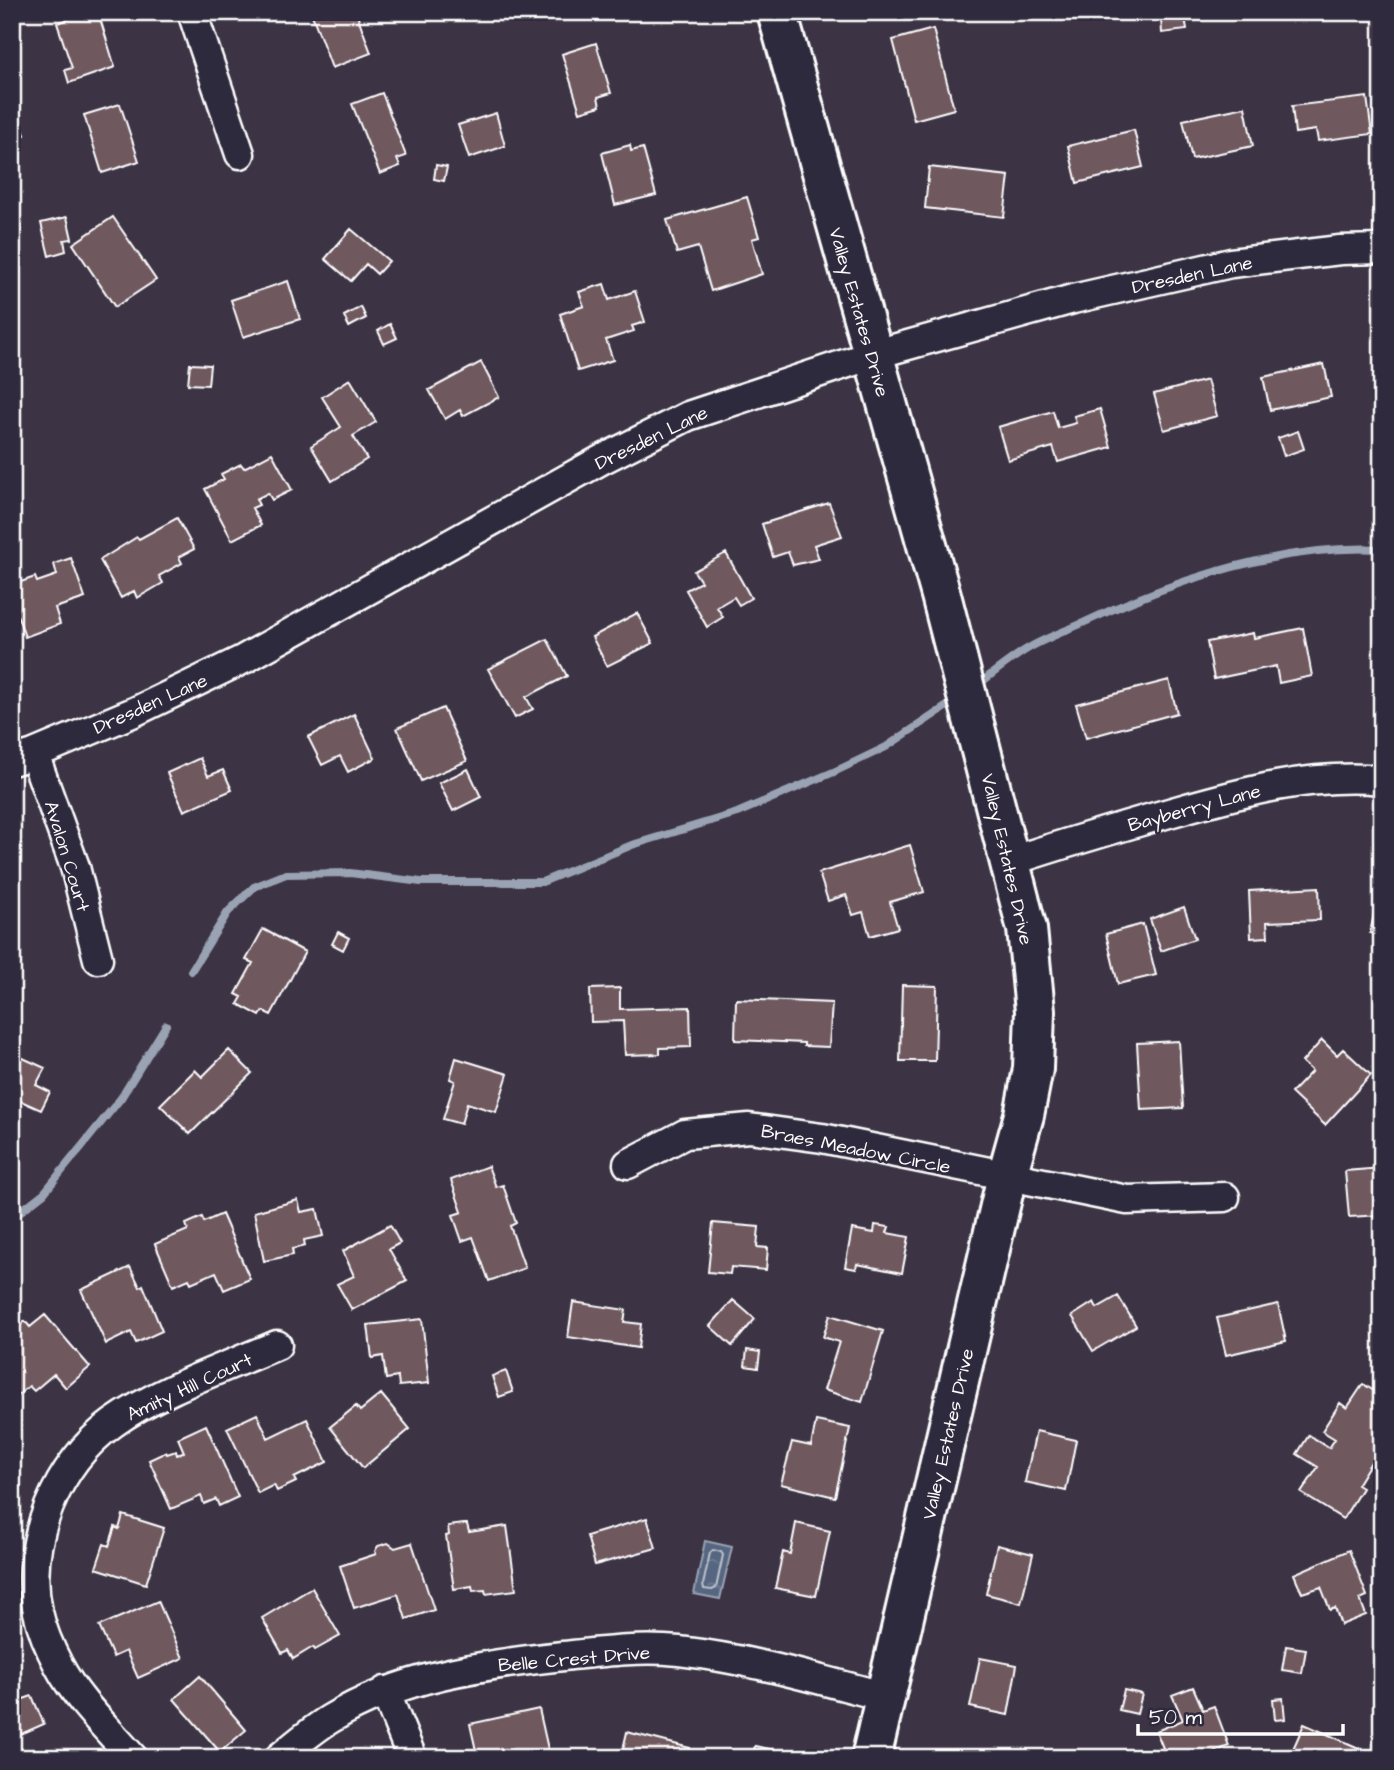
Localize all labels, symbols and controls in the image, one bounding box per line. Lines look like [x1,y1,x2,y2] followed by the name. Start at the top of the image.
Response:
[821,225,896,400] street label: Valley Estates Drive
[1130,250,1255,301] street label: Dresden Lane
[591,399,713,477] street label: Dresden Lane
[89,667,212,742] street label: Dresden Lane
[973,771,1039,948] street label: Valley Estates Drive
[1125,778,1264,840] street label: Bayberry Lane
[37,798,96,915] street label: Avalon Court
[759,1118,953,1181] street label: Braes Meadow Circle
[123,1346,257,1429] street label: Amity Hill Court
[916,1346,982,1523] street label: Valley Estates Drive
[497,1639,651,1680] street label: Belle Crest Drive
[1138,1693,1343,1737] scale bar
[1149,1703,1203,1732] text: 50 m

